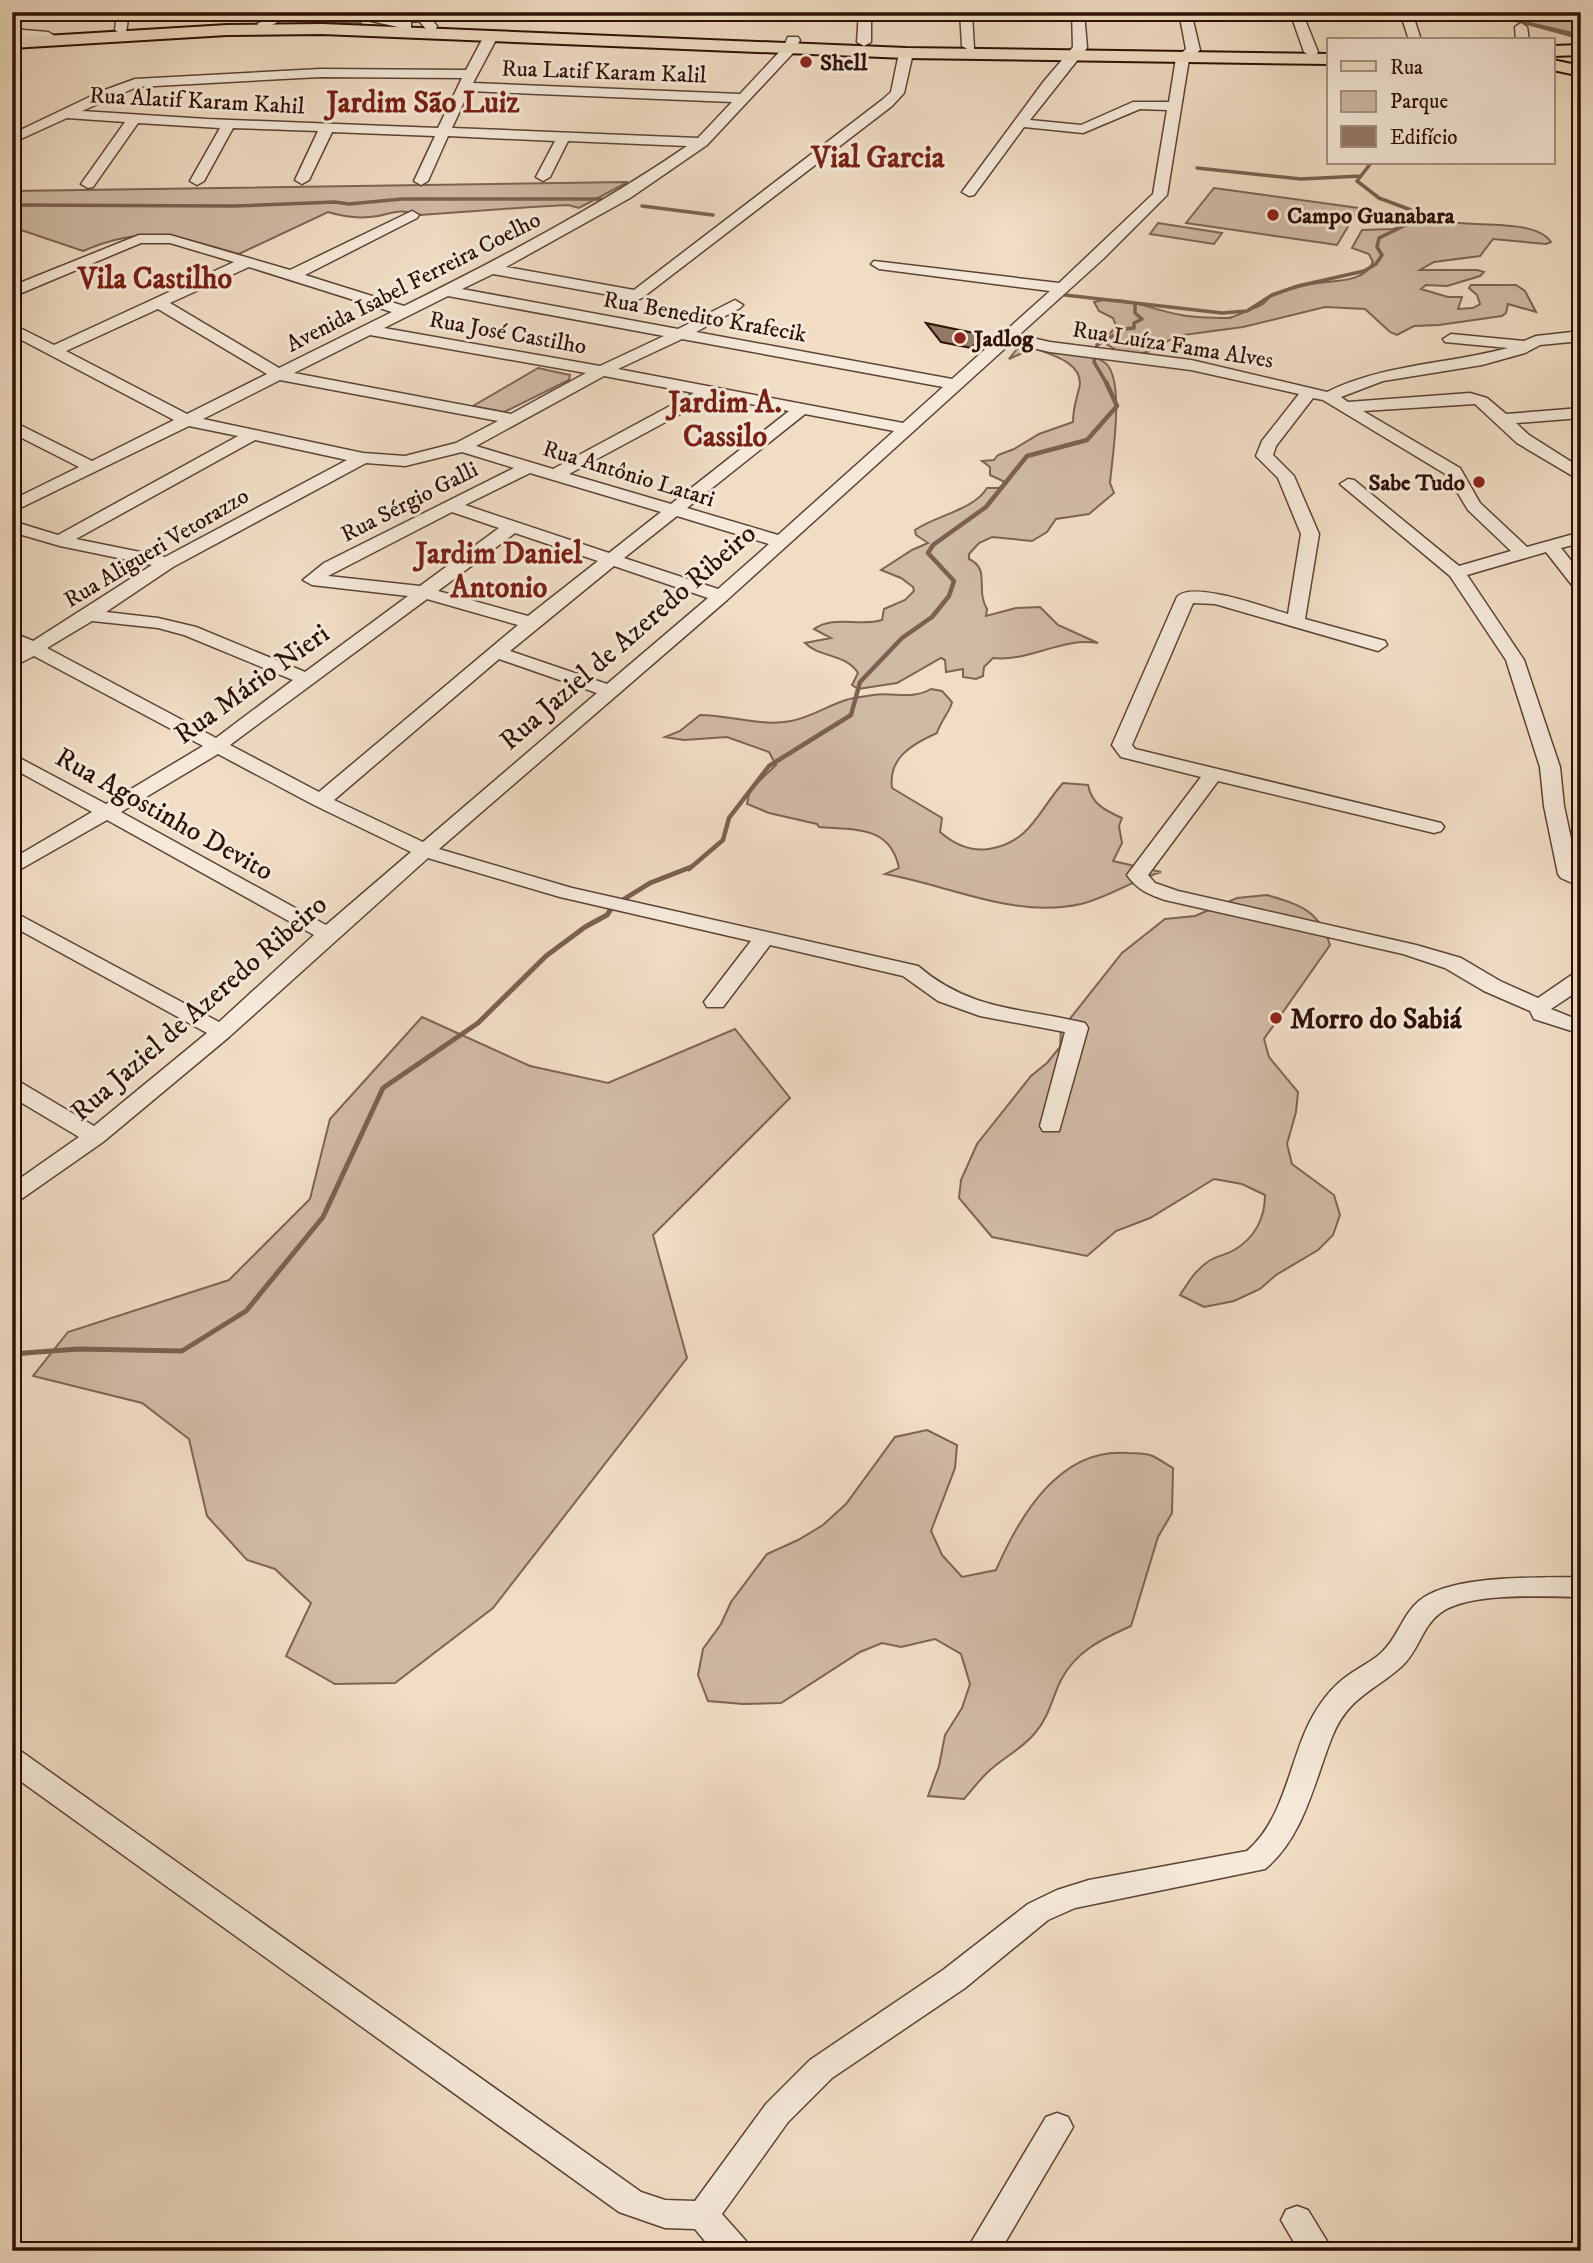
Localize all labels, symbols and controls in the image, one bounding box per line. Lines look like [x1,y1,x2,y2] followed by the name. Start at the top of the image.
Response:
[1327,38,1554,164] legend
[820,49,868,78] place label: Shell
[501,54,707,91] street label: Rua Latif Karam Kalil
[798,54,814,70] marker: Shell
[1390,55,1423,81] text: Rua
[89,81,305,122] street label: Rua Alatif Karam Kahil
[323,85,521,122] district label: Jardim São Luiz
[1390,89,1448,115] text: Parque
[1390,125,1458,151] text: Edifício
[811,140,946,177] district label: Vial Garcia
[1287,202,1456,231] place label: Campo Guanabara
[281,205,546,359] street label: Avenida Isabel Ferreira Coelho
[1265,207,1281,223] marker: Campo Guanabara
[77,261,232,298] district label: Vila Castilho
[601,285,809,350] street label: Rua Benedito Krafecik
[427,305,589,362] street label: Rua José Castilho
[1070,315,1276,376] street label: Rua Luíza Fama Alves
[971,325,1034,354] place label: Jadlog
[952,330,968,346] marker: Jadlog
[665,385,782,456] district label: Jardim A. Cassilo
[539,435,718,514] street label: Rua Antônio Latari
[336,455,483,549] street label: Rua Sérgio Galli
[1368,469,1465,498] place label: Sabe Tudo
[1471,474,1487,490] marker: Sabe Tudo
[59,482,255,615] street label: Rua Aligueri Vetorazzo
[493,516,763,758] street label: Rua Jaziel de Azeredo Ribeiro
[413,536,583,607] district label: Jardim Daniel Antonio
[167,616,336,752] street label: Rua Mário Nieri
[49,740,279,889] street label: Rua Agostinho Devito
[64,887,334,1129] street label: Rua Jaziel de Azeredo Ribeiro
[1290,1002,1463,1037] place label: Morro do Sabiá
[1268,1010,1284,1026] marker: Morro do Sabiá

